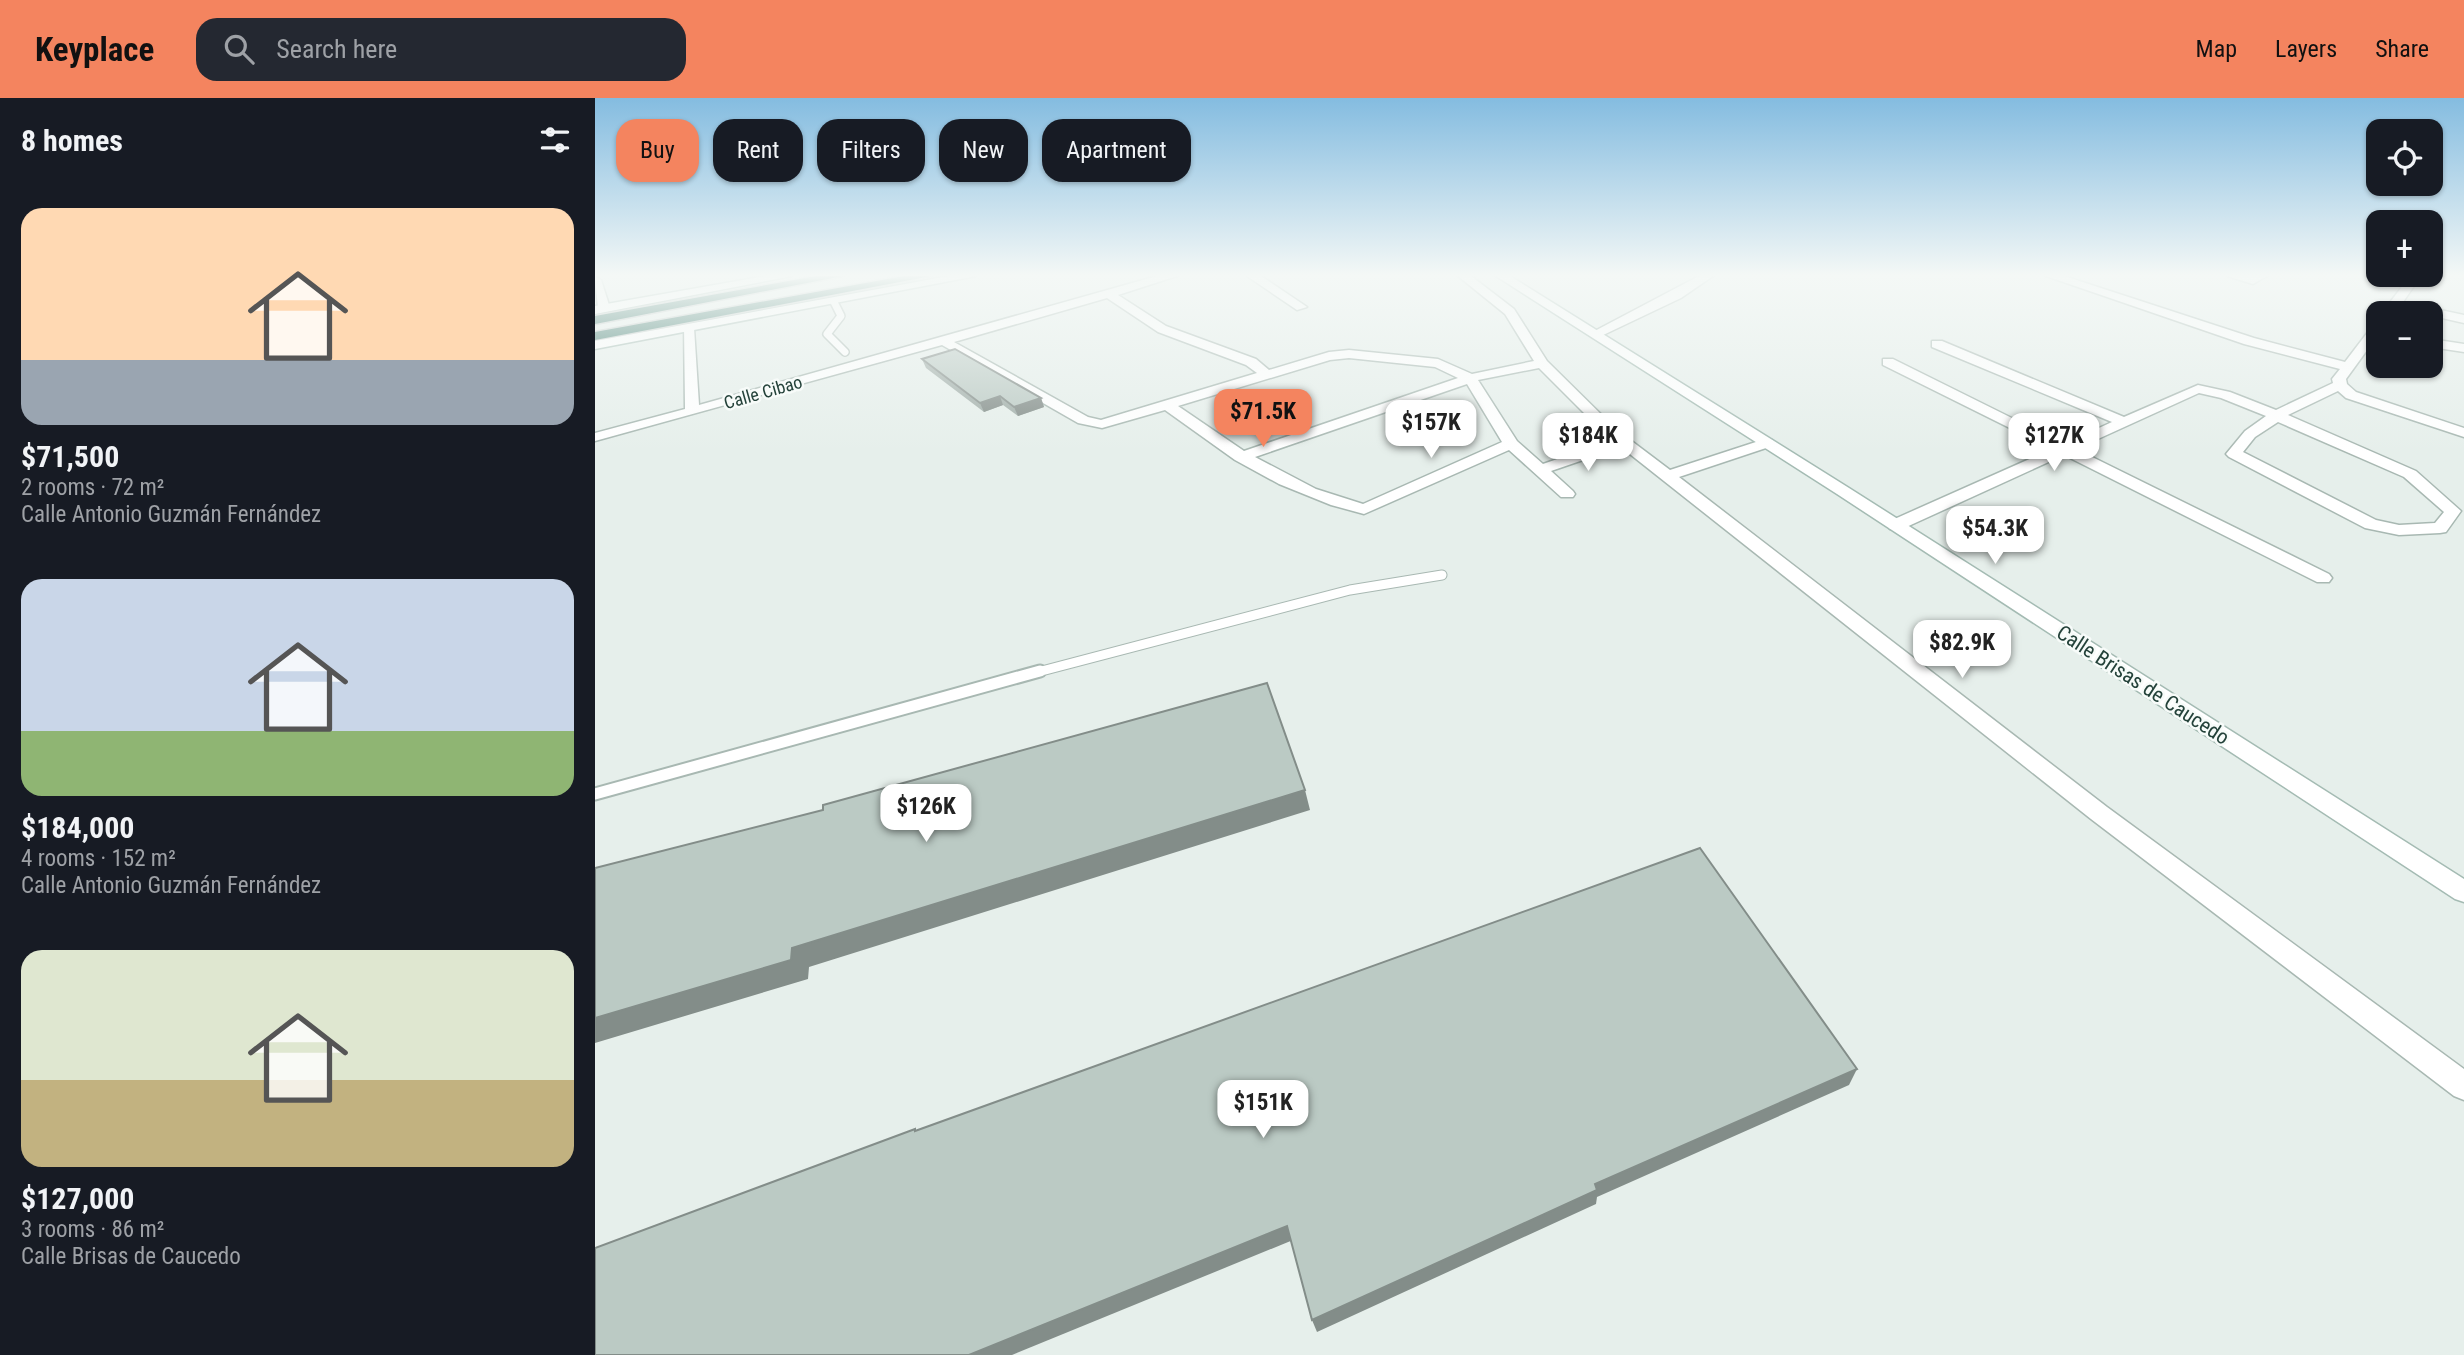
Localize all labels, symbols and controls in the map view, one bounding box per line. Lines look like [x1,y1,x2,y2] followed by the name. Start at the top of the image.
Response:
[196,18,686,81] search box
[35,30,154,69] text: Keyplace
[220,30,258,68] icon: search
[276,34,397,64] text: Search here
[2196,35,2237,63] text: Map
[2275,35,2337,63] text: Layers
[2375,35,2429,63] text: Share
[616,119,699,182] chip: Buy
[713,119,803,182] chip: Rent
[817,119,925,182] chip: Filters
[939,119,1028,182] chip: New
[1042,119,1191,182] chip: Apartment
[2366,119,2443,378] map controls
[2366,119,2443,196] button: locate
[536,121,574,159] icon: filters
[21,123,123,158] text: 8 homes
[2366,210,2443,287] button: +
[235,253,361,379] icon: home
[2366,301,2443,378] button: −
[721,371,805,413] street label: Calle Cibao
[1206,390,1320,449] pin: $71.5K
[1230,398,1296,425] text: $71.5K
[1382,400,1480,460] pin: $157K
[1401,409,1461,436] text: $157K
[1539,414,1637,473] pin: $184K
[2005,414,2103,473] pin: $127K
[1558,422,1618,449] text: $184K
[2024,422,2084,449] text: $127K
[21,439,119,474] text: $71,500
[21,474,164,501] text: 2 rooms · 72 m²
[21,501,321,528] text: Calle Antonio Guzmán Fernández
[1938,506,2052,566] pin: $54.3K
[1962,515,2028,542] text: $54.3K
[1905,620,2019,680] pin: $82.9K
[2052,620,2234,750] street label: Calle Brisas de Caucedo
[235,624,361,750] icon: home
[1929,629,1995,656] text: $82.9K
[877,784,975,844] pin: $126K
[896,793,956,820] text: $126K
[21,810,134,845] text: $184,000
[21,845,176,872] text: 4 rooms · 152 m²
[21,872,321,899] text: Calle Antonio Guzmán Fernández
[235,995,361,1121] icon: home
[1214,1080,1312,1140] pin: $151K
[1233,1089,1293,1116] text: $151K
[21,1181,134,1216] text: $127,000
[21,1216,164,1243] text: 3 rooms · 86 m²
[21,1243,241,1270] text: Calle Brisas de Caucedo

